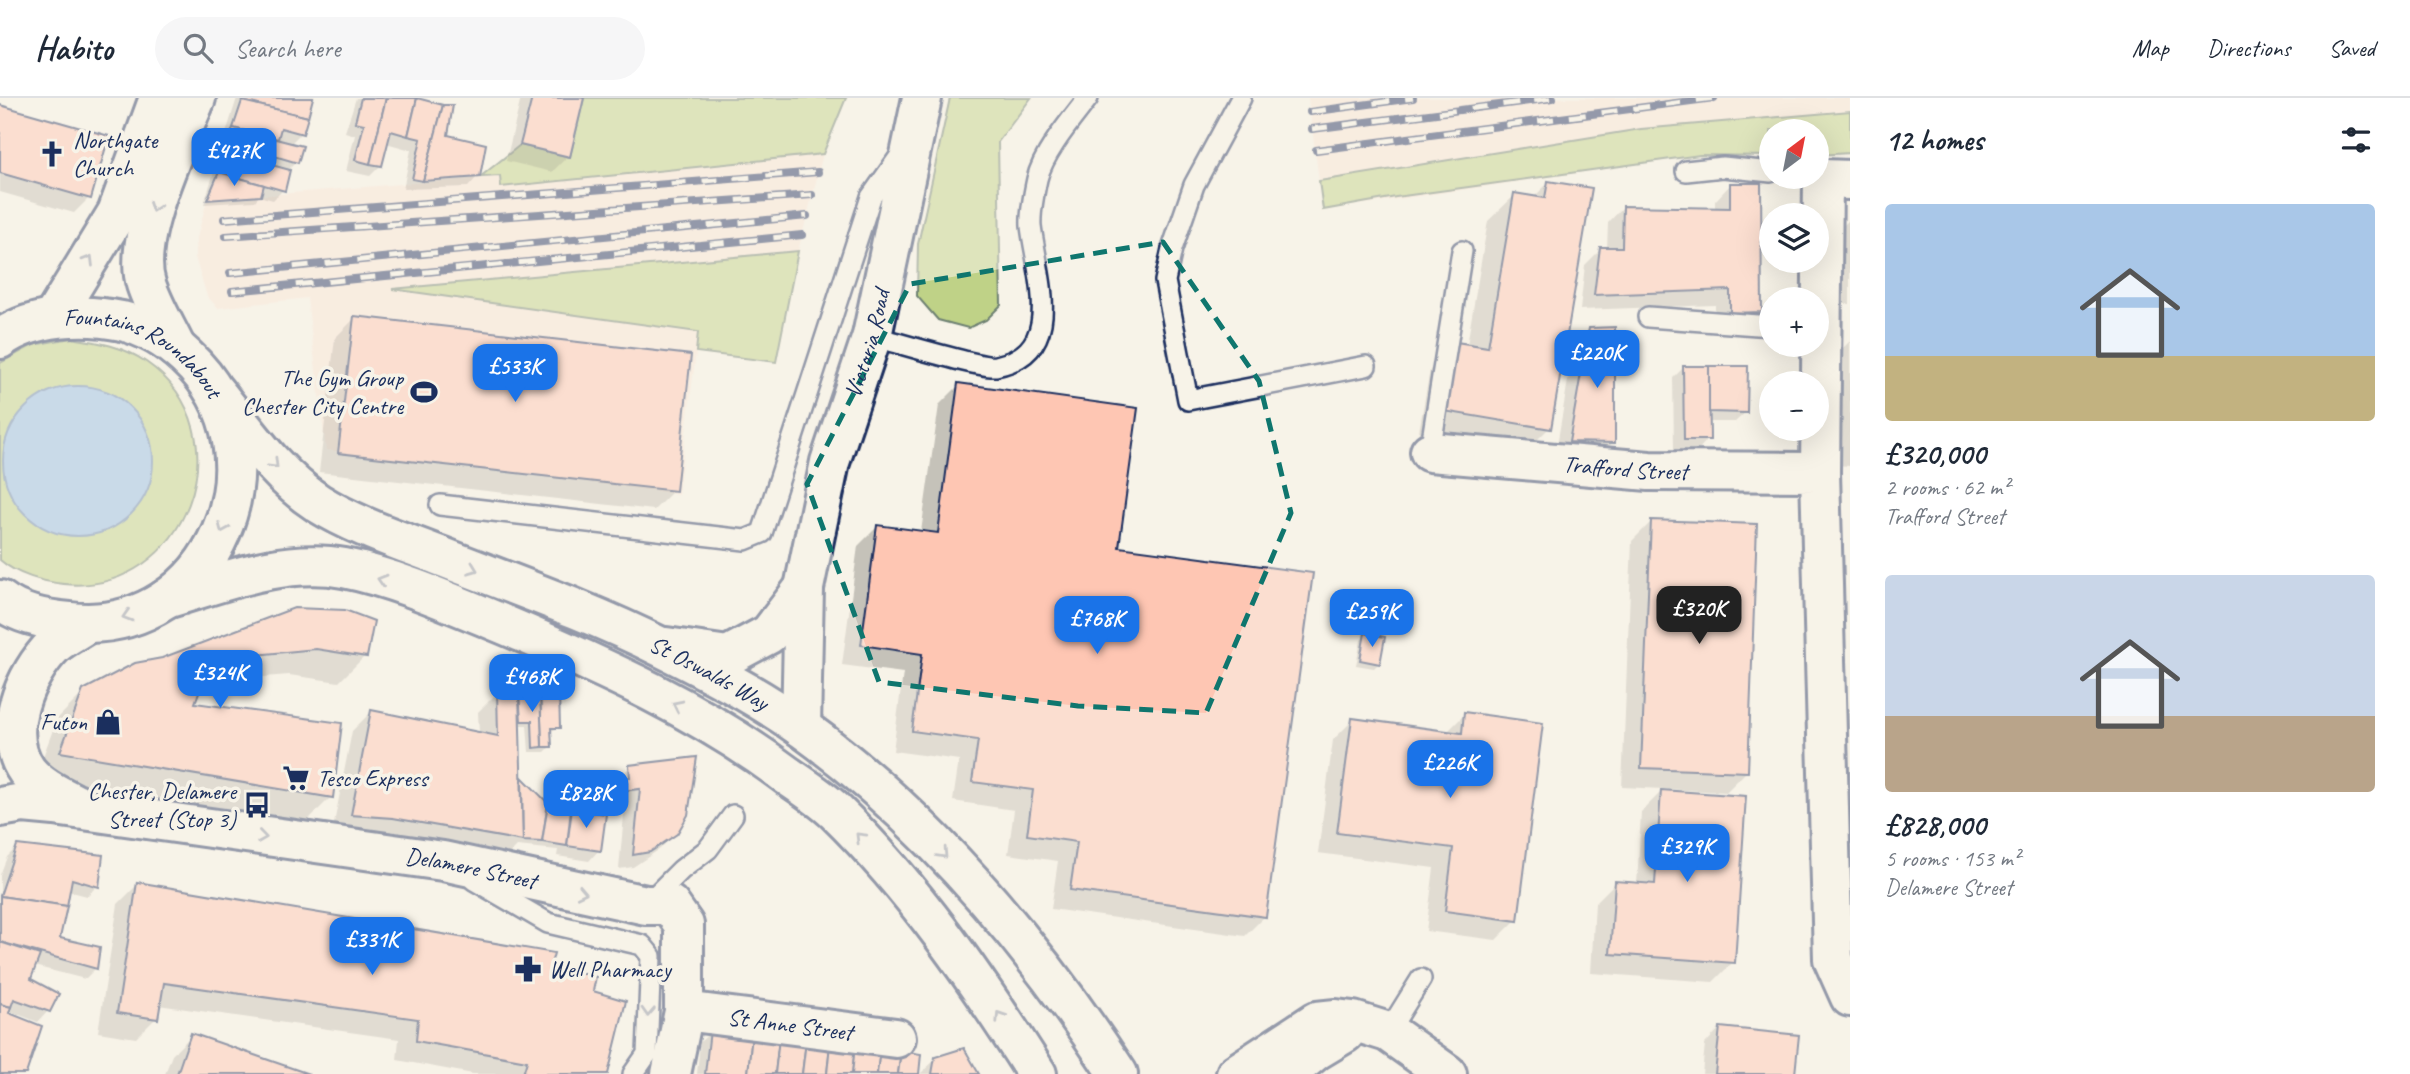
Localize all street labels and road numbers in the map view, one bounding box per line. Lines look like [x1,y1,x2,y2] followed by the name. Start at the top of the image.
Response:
[838,283,897,402] street label: Victoria Road
[63,302,230,405] street label: Fountains Roundabout
[1562,449,1691,486] street label: Trafford Street
[644,629,776,718] street label: St Oswalds Way
[403,841,542,896] street label: Delamere Street
[726,1002,857,1048] street label: St Anne Street

